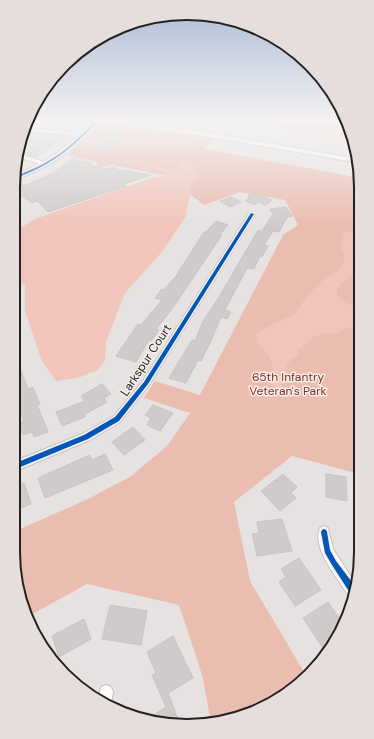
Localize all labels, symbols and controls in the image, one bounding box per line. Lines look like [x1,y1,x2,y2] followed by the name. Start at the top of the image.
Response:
[117,321,175,399] street label: Larkspur Court
[249,369,327,399] park label: 65th Infantry Veteran's Park

